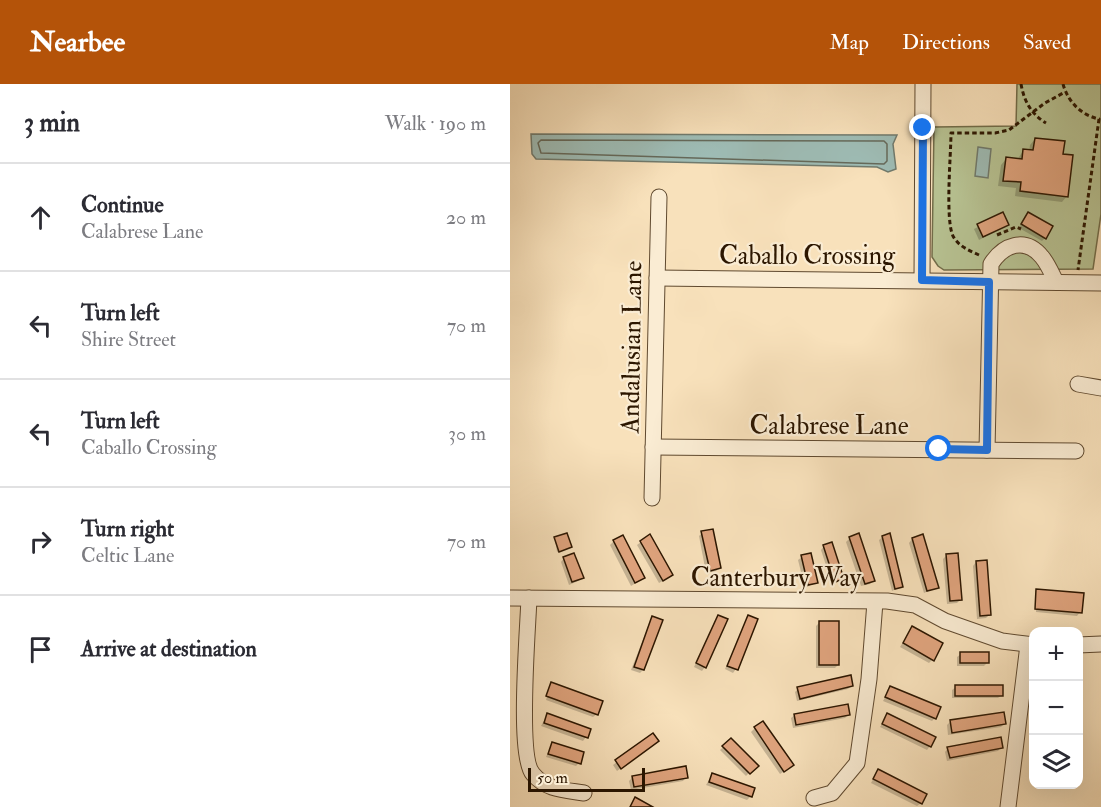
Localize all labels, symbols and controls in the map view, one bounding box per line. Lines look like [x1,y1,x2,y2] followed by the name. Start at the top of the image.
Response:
[30,25,125,60] text: Nearbee
[829,29,869,56] text: Map
[902,29,990,56] text: Directions
[1023,29,1071,56] text: Saved
[24,107,80,139] text: 3 min
[385,111,486,136] text: Walk · 190 m
[909,114,935,140] route end
[81,191,164,219] text: Continue
[24,201,57,234] icon: ahead
[446,205,486,230] text: 20 m
[81,219,203,244] text: Calabrese Lane
[719,240,896,272] street label: Caballo Crossing
[614,260,650,435] street label: Andalusian Lane
[81,299,160,327] text: Turn left
[24,309,57,342] icon: left
[447,313,486,338] text: 70 m
[81,327,176,352] text: Shire Street
[81,407,160,435] text: Turn left
[749,410,909,442] street label: Calabrese Lane
[24,417,57,450] icon: left
[448,421,486,446] text: 30 m
[81,435,216,460] text: Caballo Crossing
[925,435,951,461] route start
[81,515,174,543] text: Turn right
[24,525,57,558] icon: right
[447,529,486,554] text: 70 m
[81,543,174,568] text: Celtic Lane
[691,562,862,594] street label: Canterbury Way
[1029,627,1083,789] map controls
[1029,627,1083,681] button: +
[24,633,57,666] icon: arrive
[81,635,257,663] text: Arrive at destination
[1029,681,1083,735] button: −
[1029,735,1083,789] button: layers
[528,765,645,792] scale bar
[537,768,568,788] text: 50 m

